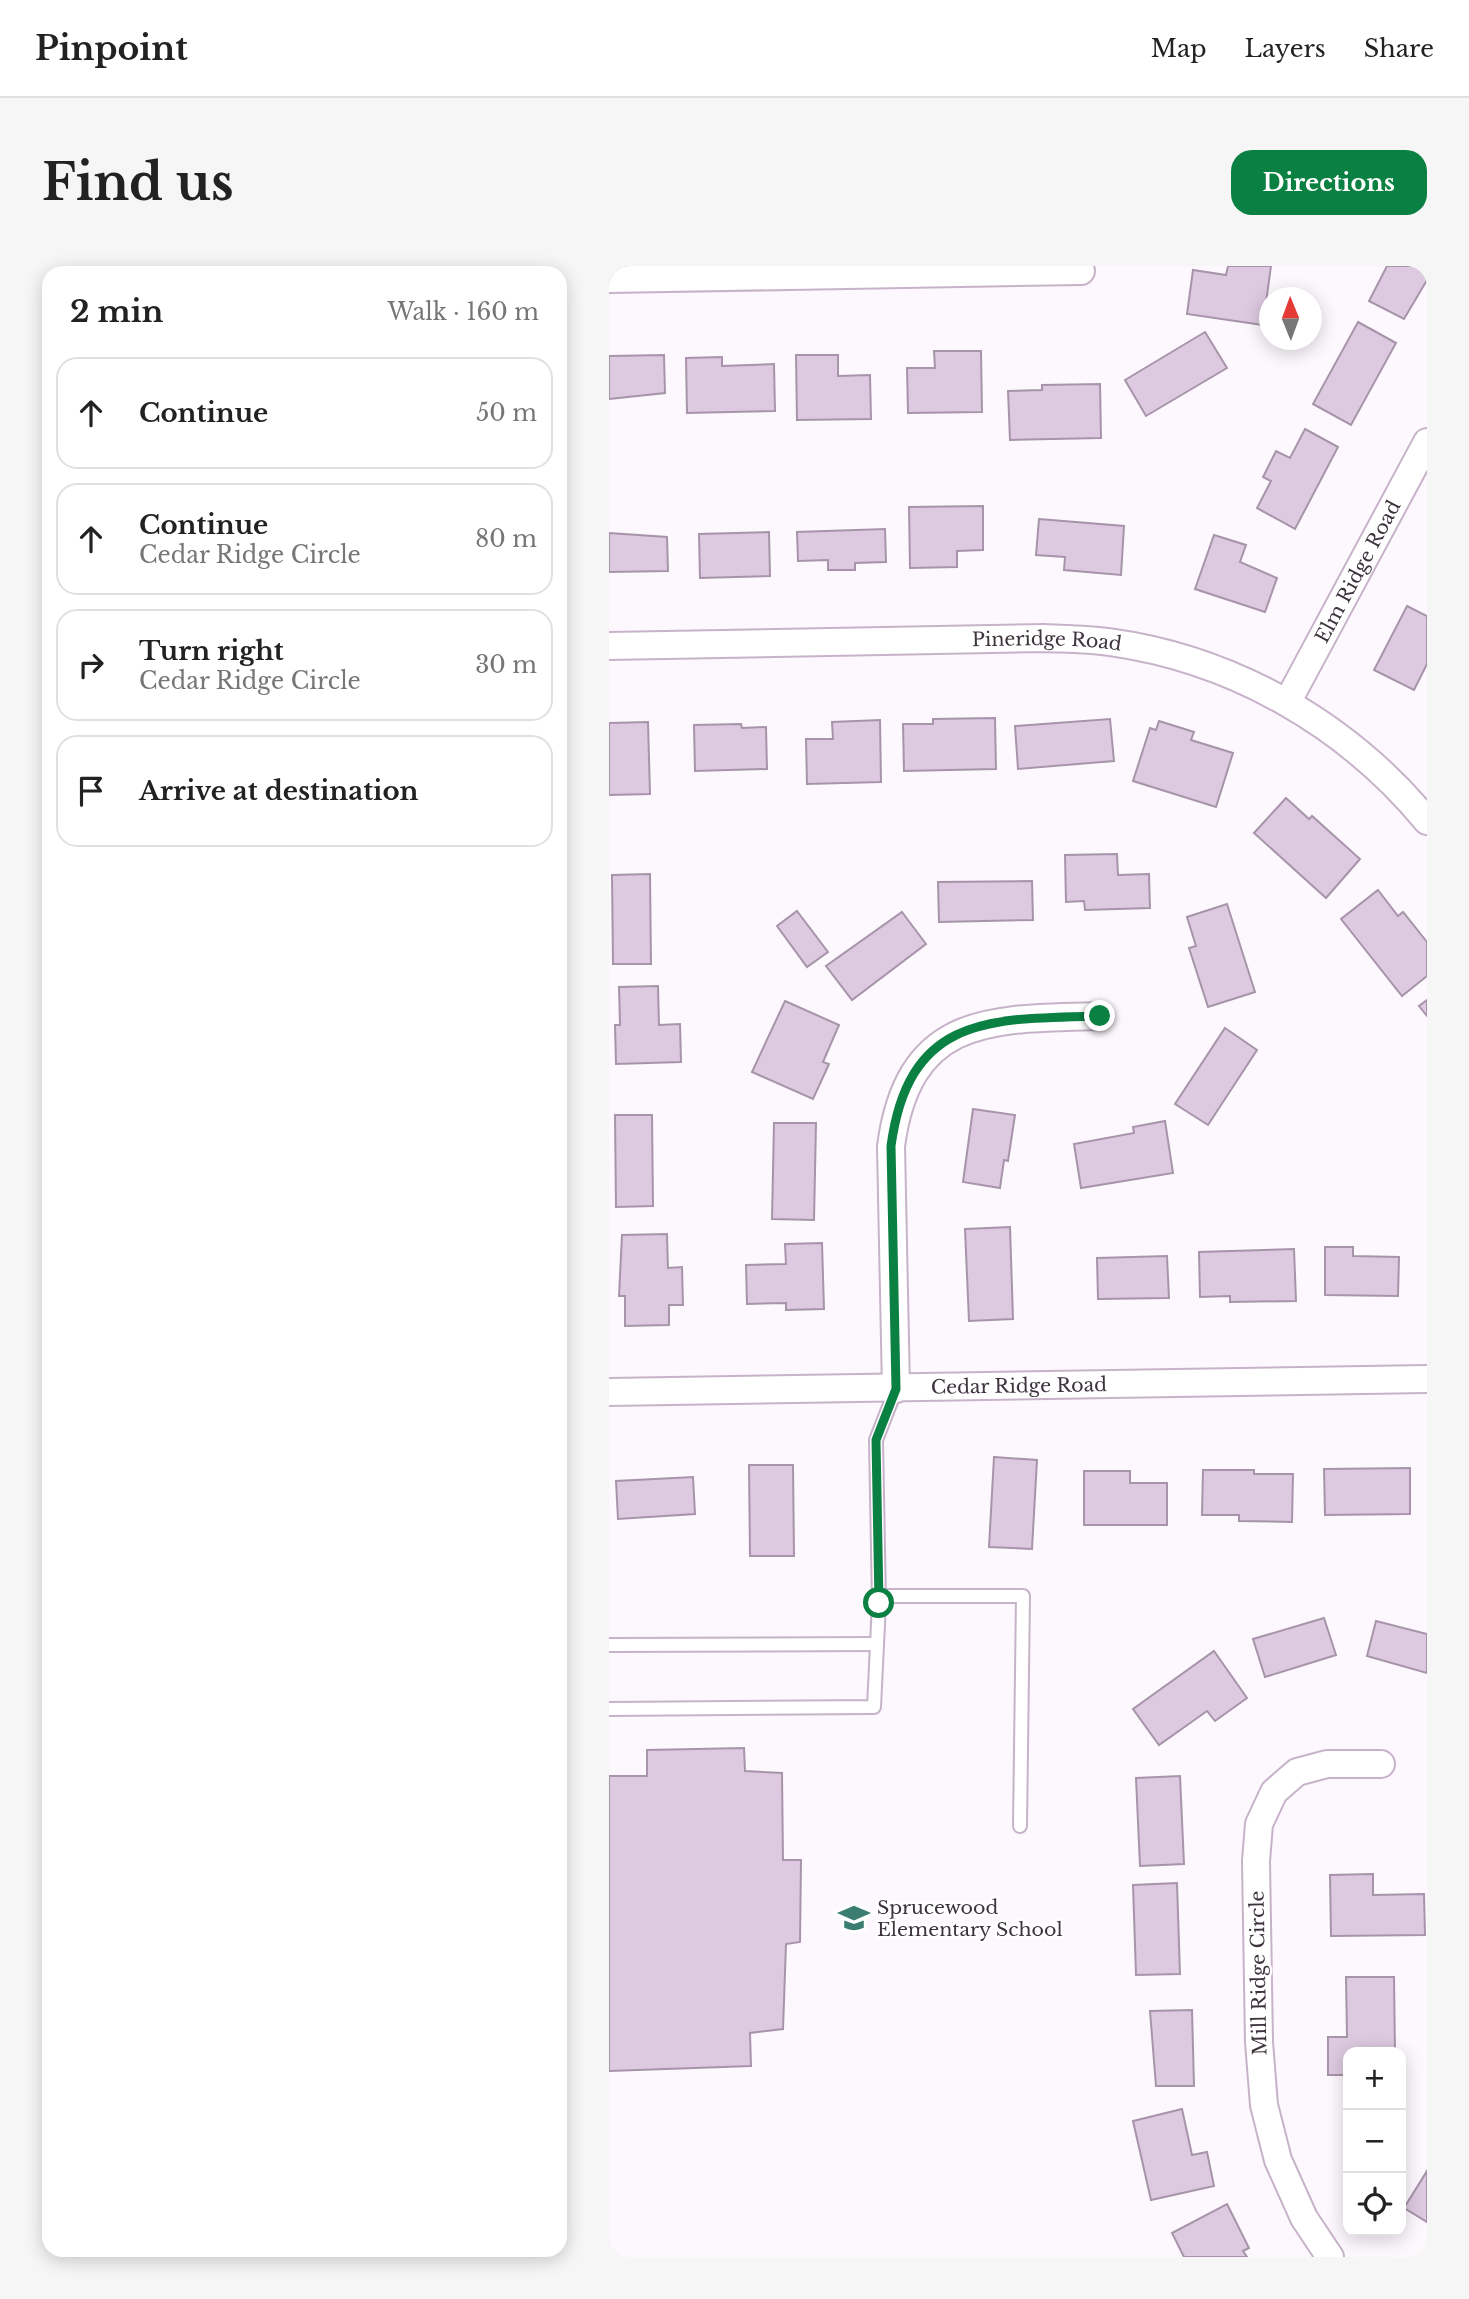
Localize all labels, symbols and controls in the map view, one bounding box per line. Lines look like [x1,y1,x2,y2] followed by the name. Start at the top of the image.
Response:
[35,28,188,69] text: Pinpoint
[1151,34,1207,63] text: Map
[1245,34,1326,63] text: Layers
[1364,34,1434,63] text: Share
[1231,150,1427,215] button: Directions
[42,152,234,213] text: Find us
[1259,287,1322,350] north arrow
[70,293,163,330] text: 2 min
[387,298,539,326] text: Walk · 160 m
[72,394,110,432] icon: ahead
[139,397,268,429] text: Continue
[476,399,537,427] text: 50 m
[1310,496,1406,647] street label: Elm Ridge Road
[139,509,268,541] text: Continue
[72,520,110,558] icon: ahead
[475,525,537,553] text: 80 m
[139,541,361,569] text: Cedar Ridge Circle
[972,627,1124,656] street label: Pineridge Road
[139,635,284,667] text: Turn right
[72,646,110,684] icon: right
[475,651,537,679] text: 30 m
[139,667,361,695] text: Cedar Ridge Circle
[72,772,110,810] icon: arrive
[139,775,419,807] text: Arrive at destination
[1084,1000,1115,1031] route end
[931,1373,1107,1399] street label: Cedar Ridge Road
[863,1587,894,1618] route start
[1246,1890,1271,2056] street label: Mill Ridge Circle
[877,1896,1063,1941] place label: Sprucewood Elementary School
[837,1901,871,1935] school or university icon: Sprucewood Elementary School
[1343,2047,1406,2236] map controls
[1343,2047,1406,2110] button: +
[1343,2110,1406,2173] button: −
[1343,2173,1406,2236] button: locate

